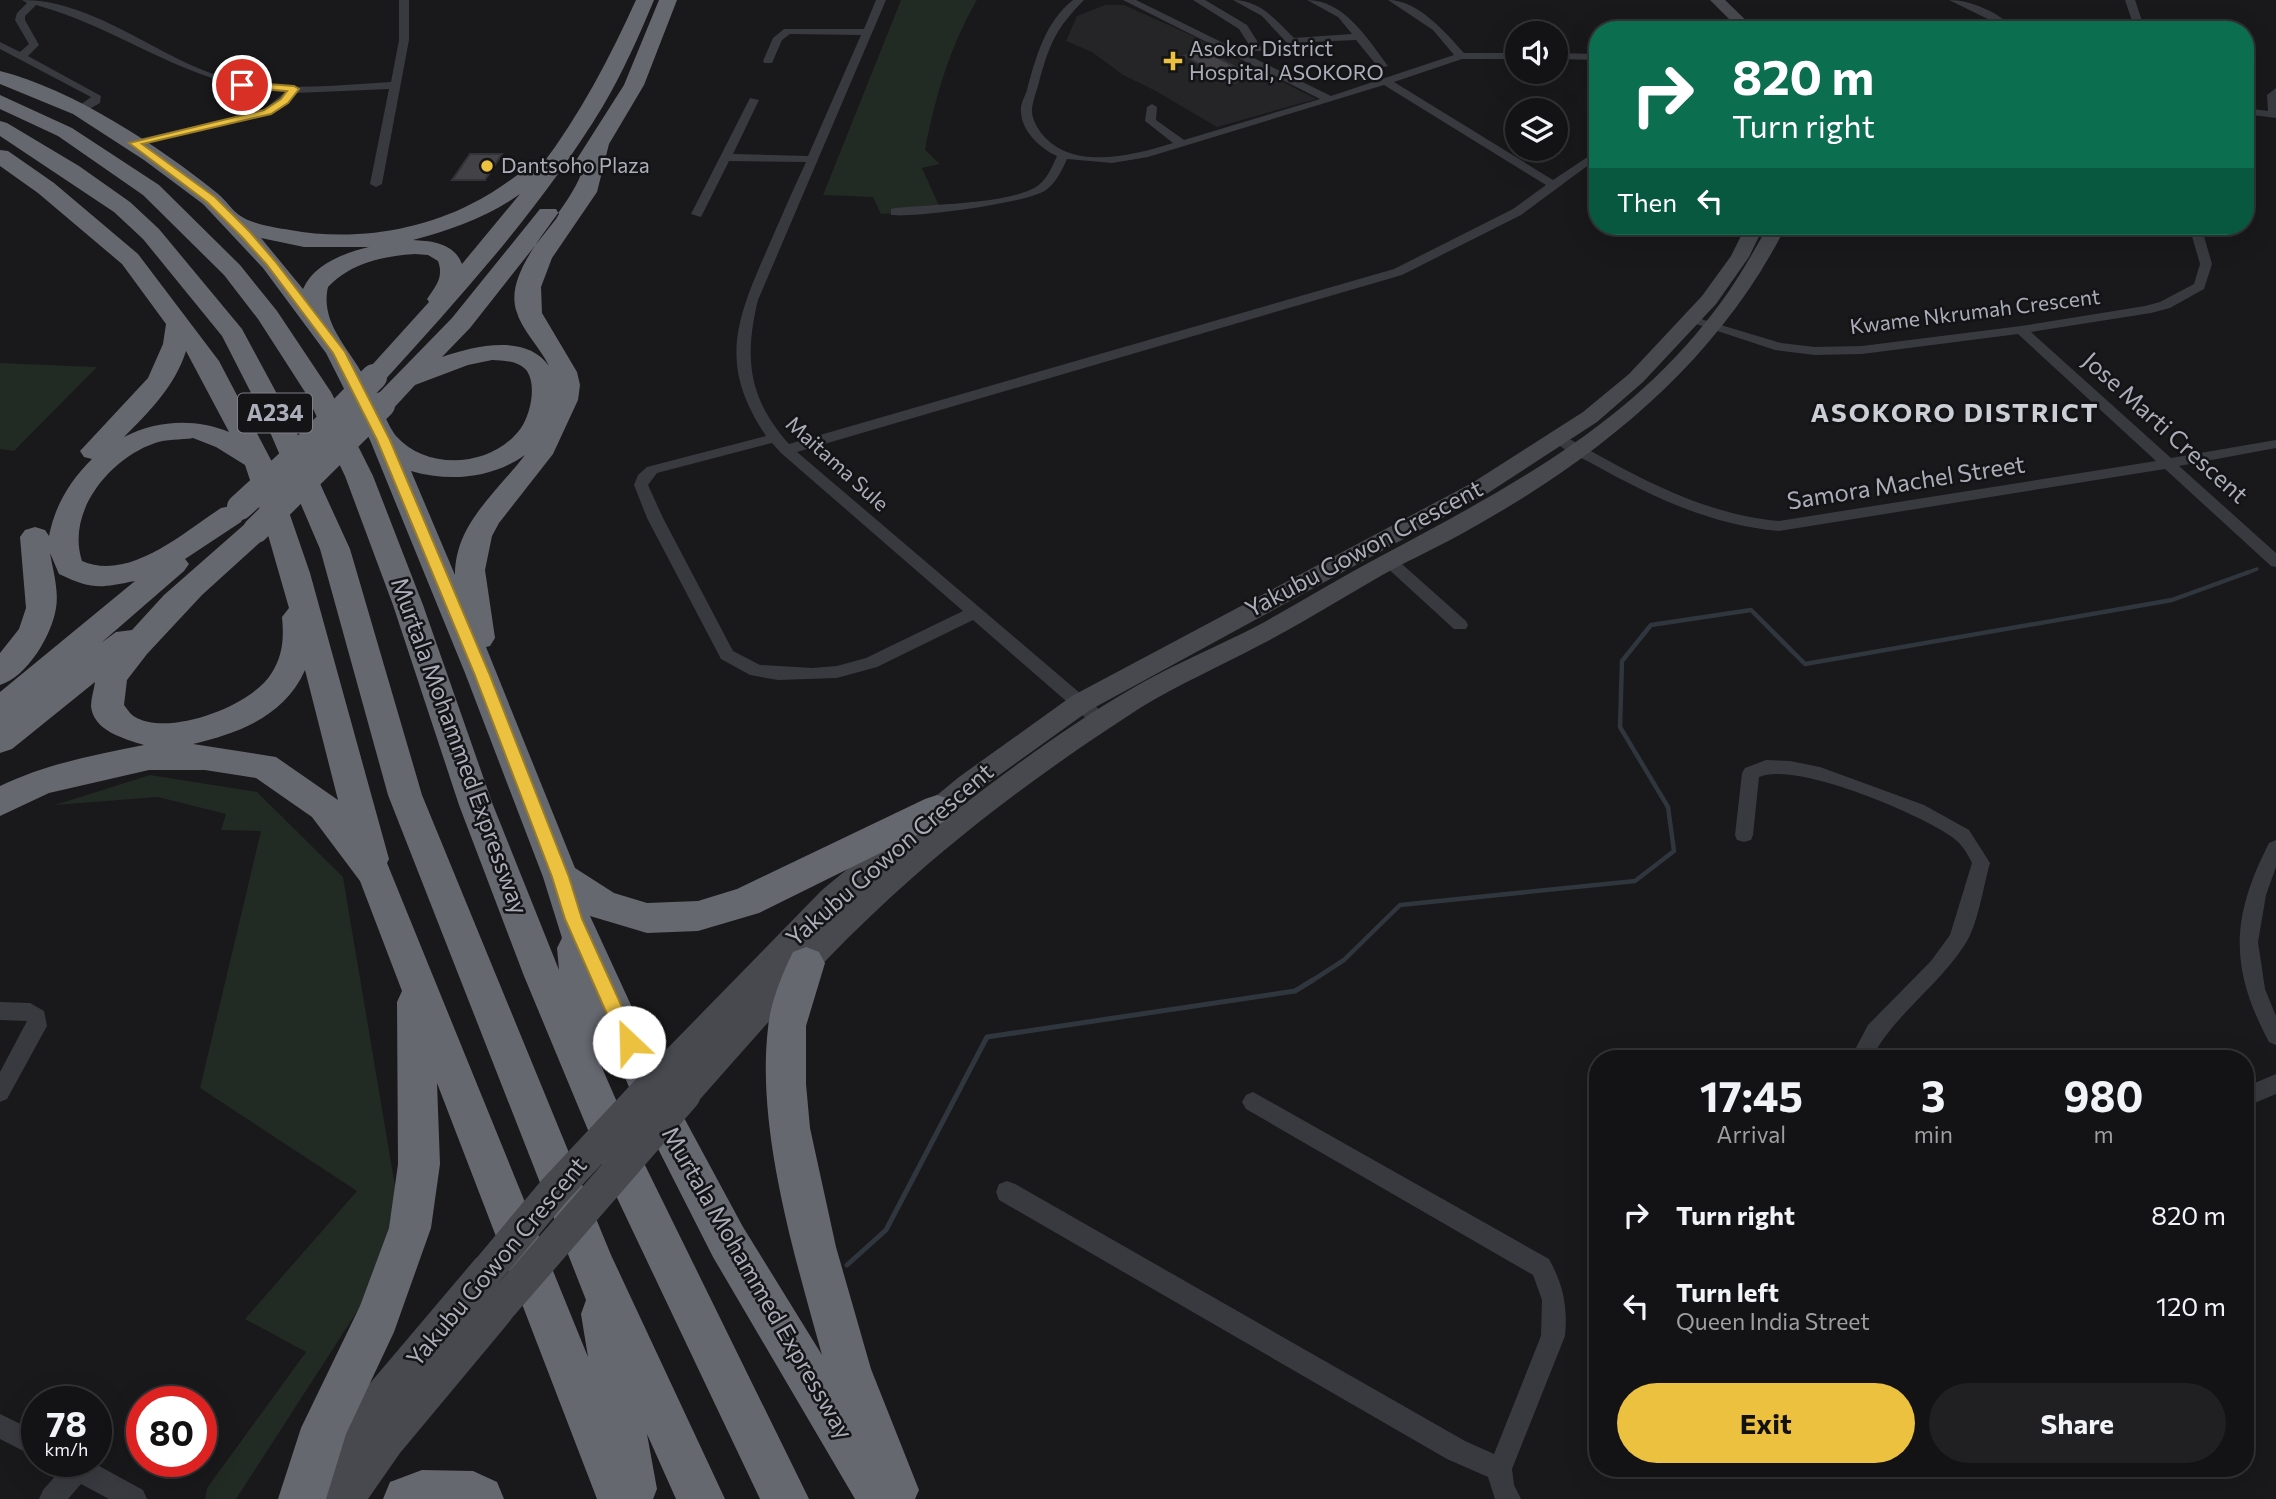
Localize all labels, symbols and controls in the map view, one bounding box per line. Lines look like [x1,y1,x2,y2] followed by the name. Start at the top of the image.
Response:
[1505,21,1568,161] map controls
[1505,21,1568,84] button: sound
[1189,35,1384,84] place label: Asokor District Hospital, ASOKORO
[1732,45,1874,105] text: 820 m
[1617,49,1708,140] icon: right
[1163,51,1183,71] marker: Asokor District Hospital, ASOKORO
[212,55,272,115] pin
[223,66,261,104] icon: arrive
[1505,98,1568,161] button: layers
[1732,105,1875,145] text: Turn right
[501,152,650,177] place label: Dantsoho Plaza
[479,158,495,174] marker: Dantsoho Plaza
[1691,182,1729,220] icon: left
[1617,186,1677,217] text: Then
[1848,283,2102,338] street label: Kwame Nkrumah Crescent
[2078,345,2255,509] street label: Jose Marti Crescent
[238,394,312,432] road number: A234
[1810,396,2100,427] district label: ASOKORO DISTRICT
[781,410,895,516] street label: Maitama Sule
[1785,448,2027,515] street label: Samora Machel Street
[1240,473,1487,623] street label: Yakubu Gowon Crescent
[386,573,535,918] street label: Murtala Mohammed Expressway
[780,756,999,952] street label: Yakubu Gowon Crescent
[592,1005,666,1079] position arrow
[1700,1069,1803,1121] text: 17:45
[1921,1069,1946,1121] text: 3
[2064,1069,2143,1121] text: 980
[1717,1120,1786,1148] text: Arrival
[1914,1120,1953,1148] text: min
[2093,1120,2113,1148] text: m
[657,1121,860,1444] street label: Murtala Mohammed Expressway
[400,1150,592,1372] street label: Yakubu Gowon Crescent
[1617,1196,1655,1234] icon: right
[1676,1199,1795,1230] text: Turn right
[2151,1199,2226,1230] text: 820 m
[1676,1276,1779,1307] text: Turn left
[1617,1287,1655,1325] icon: left
[2156,1290,2226,1321] text: 120 m
[1676,1307,1870,1335] text: Queen India Street
[1617,1383,1915,1463] button: Exit
[1929,1383,2226,1463] button: Share
[126,1386,217,1477] speed limit sign: 80
[46,1401,87,1444] text: 78
[45,1438,88,1460] text: km/h

